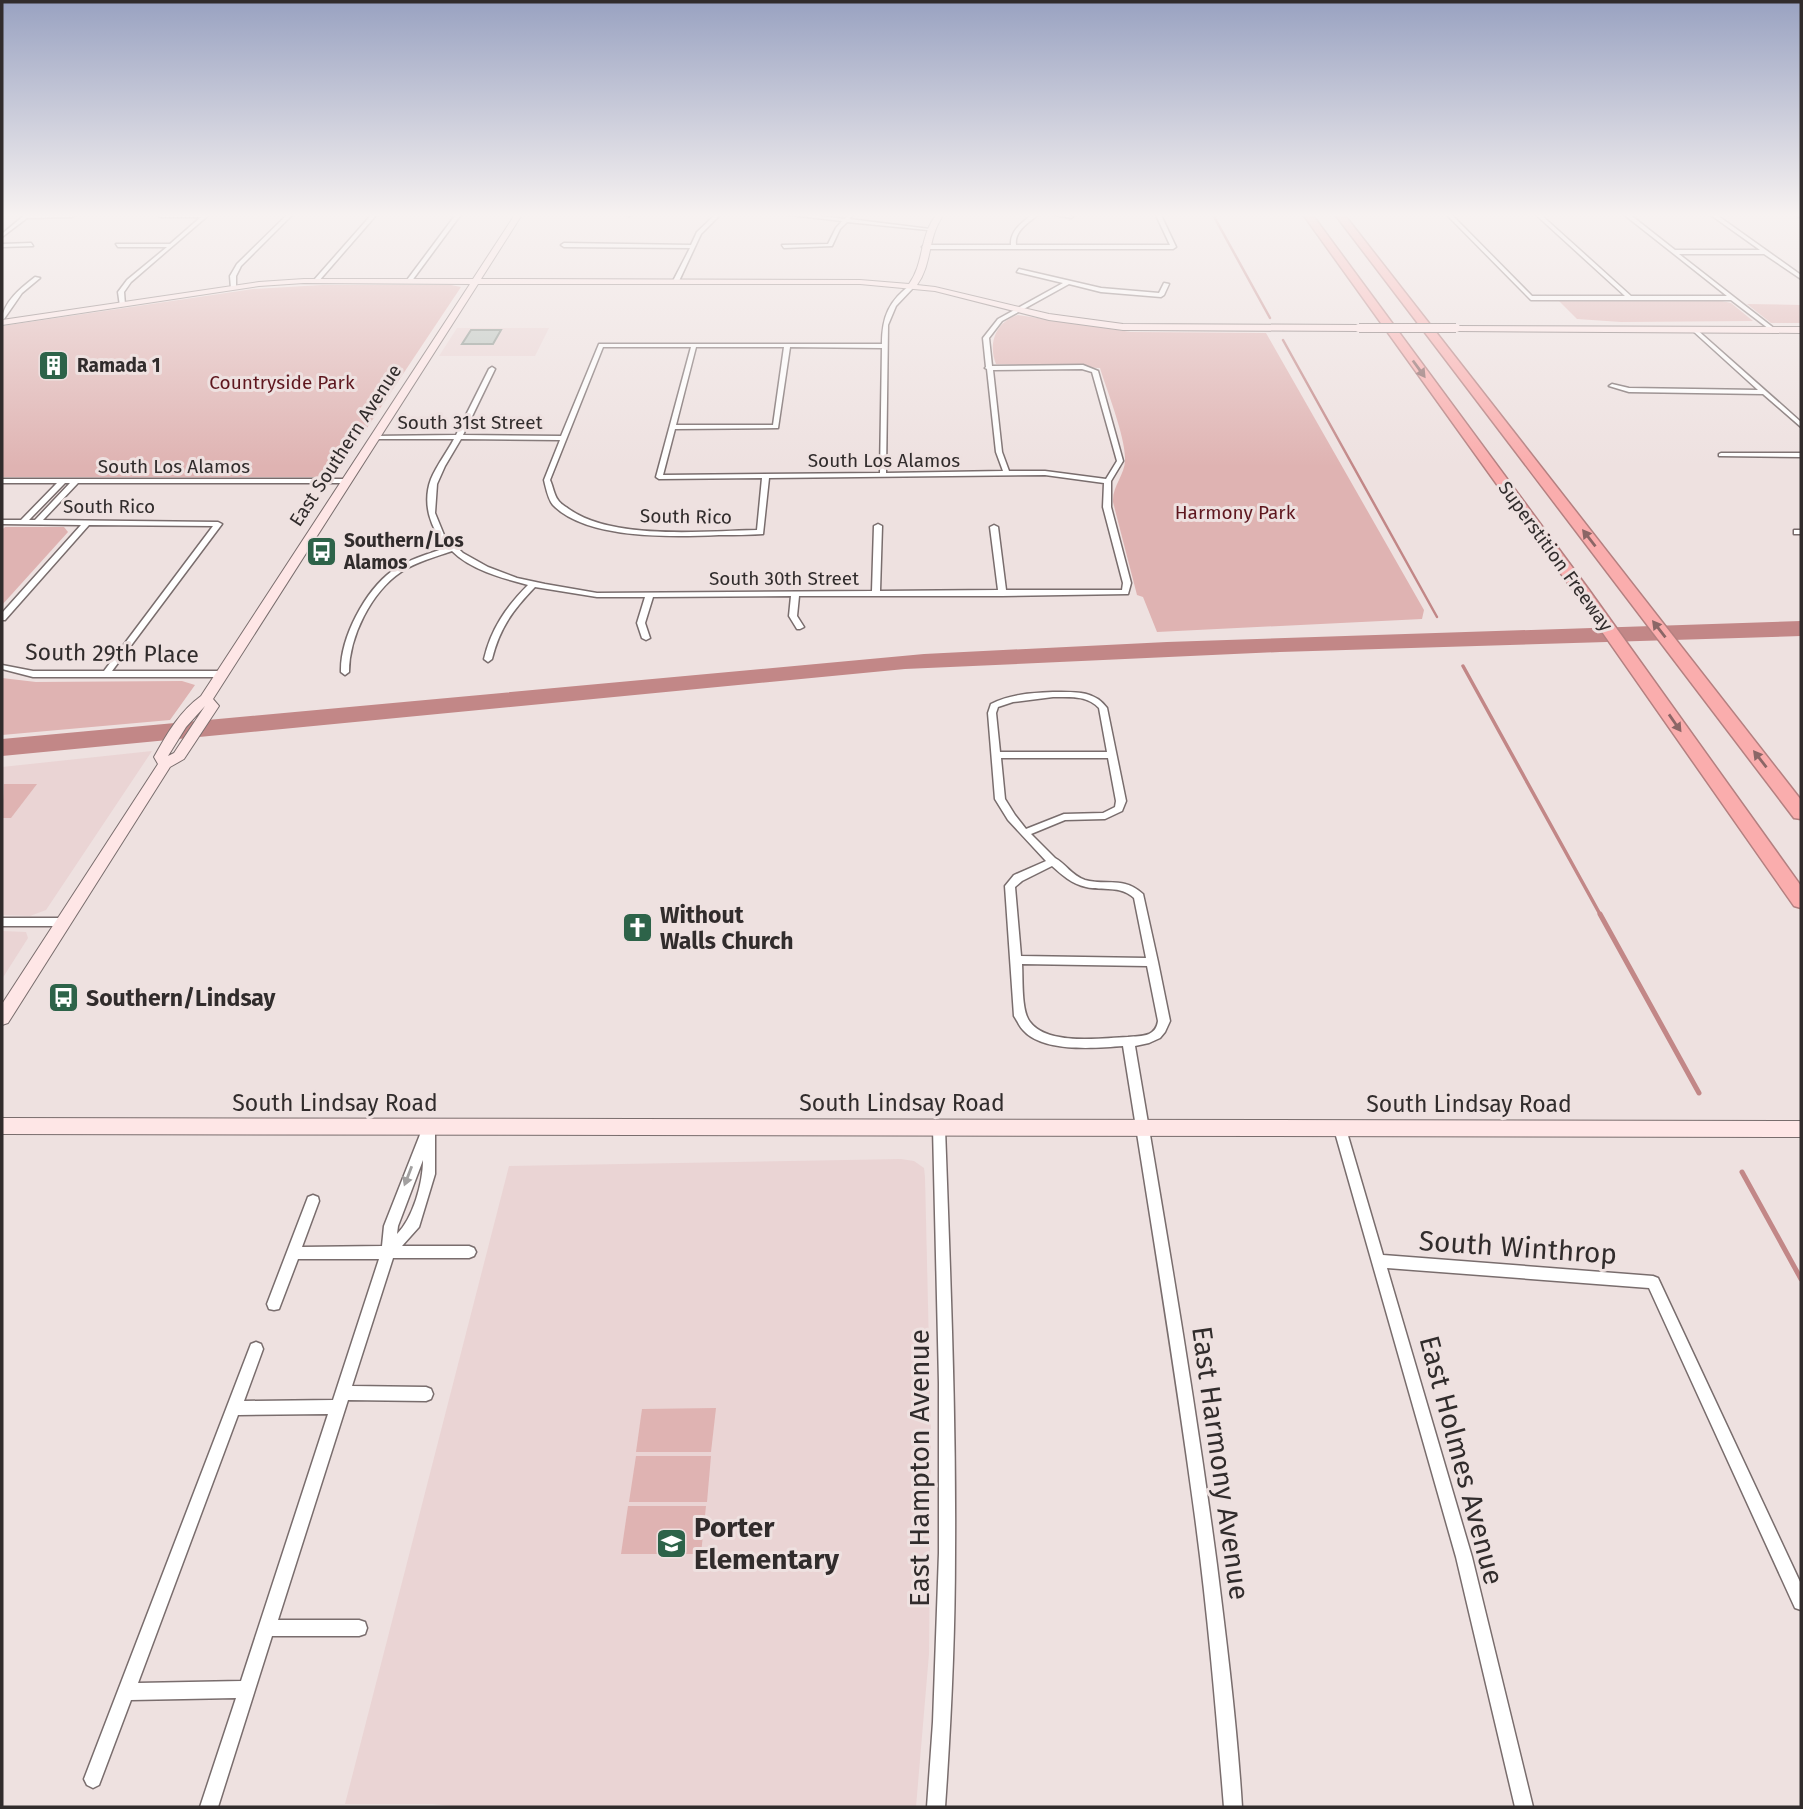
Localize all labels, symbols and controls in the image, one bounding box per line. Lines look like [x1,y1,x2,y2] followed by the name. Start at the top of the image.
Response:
[37,348,71,382] building icon: Ramada 1
[77,354,161,377] place label: Ramada 1
[285,360,406,530] street label: East Southern Avenue
[1412,360,1426,378] one-way arrow
[209,371,355,394] park label: Countryside Park
[397,411,543,434] street label: South 31st Street
[808,449,960,472] street label: South Los Alamos
[98,455,250,478] street label: South Los Alamos
[1494,477,1618,636] street label: Superstition Freeway
[63,495,155,518] street label: South Rico
[1175,501,1296,524] park label: Harmony Park
[640,504,732,529] street label: South Rico
[343,529,464,574] place label: Southern/Los Alamos
[1582,529,1596,547] one-way arrow
[304,534,338,568] bus stop icon: Southern/Los Alamos
[709,567,859,590] street label: South 30th Street
[1651,621,1666,639] one-way arrow
[25,637,199,669] street label: South 29th Place
[1668,714,1682,732] one-way arrow
[1752,751,1767,769] one-way arrow
[660,901,794,955] place label: Without Walls Church
[620,911,654,945] church icon: Without Walls Church
[46,981,80,1015] bus stop icon: Southern/Lindsay
[86,984,277,1012] place label: Southern/Lindsay
[232,1089,438,1117] street label: South Lindsay Road
[799,1089,1005,1117] street label: South Lindsay Road
[1366,1090,1572,1118] street label: South Lindsay Road
[403,1166,414,1187] one-way arrow
[1418,1224,1618,1271] street label: South Winthrop
[1185,1324,1256,1602] street label: East Harmony Avenue
[903,1329,936,1607] street label: East Hampton Avenue
[1412,1332,1511,1588] street label: East Holmes Avenue
[694,1511,839,1576] place label: Porter Elementary
[654,1526,688,1560] school or university icon: Porter Elementary

